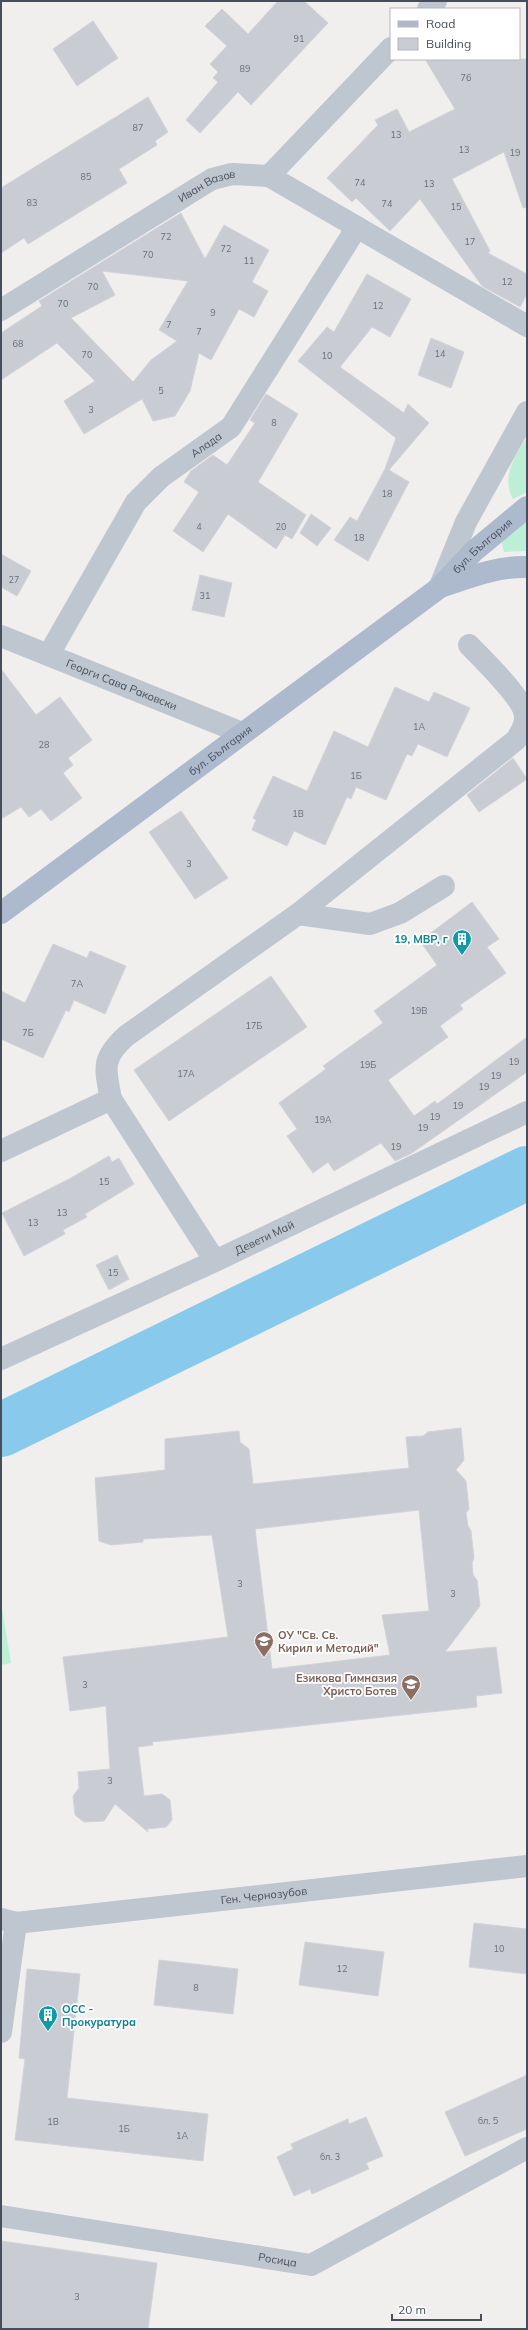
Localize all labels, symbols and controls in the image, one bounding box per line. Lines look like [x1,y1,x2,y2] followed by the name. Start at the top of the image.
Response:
[390,8,520,60] legend
[426,16,455,31] text: Road
[294,33,304,44] house number: 91
[426,36,471,51] text: Building
[240,63,250,74] house number: 89
[461,72,471,83] house number: 76
[133,122,143,133] house number: 87
[391,129,401,140] house number: 13
[459,144,469,155] house number: 13
[510,147,520,158] house number: 19
[175,167,236,205] street label: Иван Вазов
[81,171,92,182] house number: 85
[355,177,366,188] house number: 74
[424,178,434,189] house number: 13
[27,197,37,208] house number: 83
[382,198,393,209] house number: 74
[451,201,462,212] house number: 15
[161,231,171,242] house number: 72
[465,236,475,247] house number: 17
[221,243,231,254] house number: 72
[143,249,153,260] house number: 70
[244,255,254,266] house number: 11
[502,276,512,287] house number: 12
[88,281,98,292] house number: 70
[58,298,68,309] house number: 70
[373,300,383,311] house number: 12
[210,307,216,318] house number: 9
[166,319,172,330] house number: 7
[196,326,202,337] house number: 7
[13,338,23,349] house number: 68
[435,348,446,359] house number: 14
[82,349,92,360] house number: 70
[322,350,332,361] house number: 10
[158,385,164,396] house number: 5
[88,404,94,415] house number: 3
[271,417,277,428] house number: 8
[188,429,224,461] street label: Алада
[382,488,392,499] house number: 18
[450,515,515,576] street label: бул. България
[196,521,202,532] house number: 4
[276,521,286,532] house number: 20
[354,532,364,543] house number: 18
[9,574,19,585] house number: 27
[200,590,210,601] house number: 31
[64,656,179,713] street label: Георги Сава Раковски
[413,721,425,732] house number: 1А
[186,722,255,778] street label: бул. България
[39,739,49,750] house number: 28
[350,770,362,781] house number: 1Б
[292,808,304,819] house number: 1В
[186,858,192,869] house number: 3
[451,928,473,956] building icon: 19, МВР, г
[394,932,448,946] place label: 19, МВР, г
[71,978,83,989] house number: 7А
[411,1005,427,1016] house number: 19В
[246,1020,262,1031] house number: 17Б
[22,1027,34,1038] house number: 7Б
[509,1056,519,1067] house number: 19
[360,1059,376,1070] house number: 19Б
[177,1068,195,1079] house number: 17А
[491,1070,501,1081] house number: 19
[479,1081,489,1092] house number: 19
[453,1100,463,1111] house number: 19
[430,1111,440,1122] house number: 19
[314,1114,332,1125] house number: 19А
[418,1122,428,1133] house number: 19
[391,1141,401,1152] house number: 19
[99,1176,110,1187] house number: 15
[57,1207,67,1218] house number: 13
[28,1217,38,1228] house number: 13
[232,1217,296,1258] street label: Девети Май
[108,1267,119,1278] house number: 15
[237,1578,243,1589] house number: 3
[450,1588,456,1599] house number: 3
[278,1628,379,1655] place label: ОУ "Св. Св. Кирил и Методий"
[253,1630,275,1658] school or university icon: ОУ "Св. Св. Кирил и Методий"
[296,1671,397,1698] place label: Езикова Гимназия Христо Ботев
[400,1673,422,1701] school or university icon: Езикова Гимназия Христо Ботев
[82,1679,88,1690] house number: 3
[107,1775,113,1786] house number: 3
[220,1884,308,1907] street label: Ген. Чернозубов
[494,1943,504,1954] house number: 10
[337,1963,347,1974] house number: 12
[193,1982,199,1993] house number: 8
[62,2002,136,2029] place label: ОСС - Прокуратура
[37,2004,59,2032] building icon: ОСС - Прокуратура
[478,2115,499,2126] house number: бл. 5
[47,2116,59,2127] house number: 1В
[118,2123,130,2134] house number: 1Б
[176,2130,188,2141] house number: 1А
[320,2151,340,2162] house number: бл. 3
[257,2250,298,2270] street label: Росица
[74,2291,80,2302] house number: 3
[392,2296,481,2322] scale bar
[398,2302,426,2317] text: 20 m

